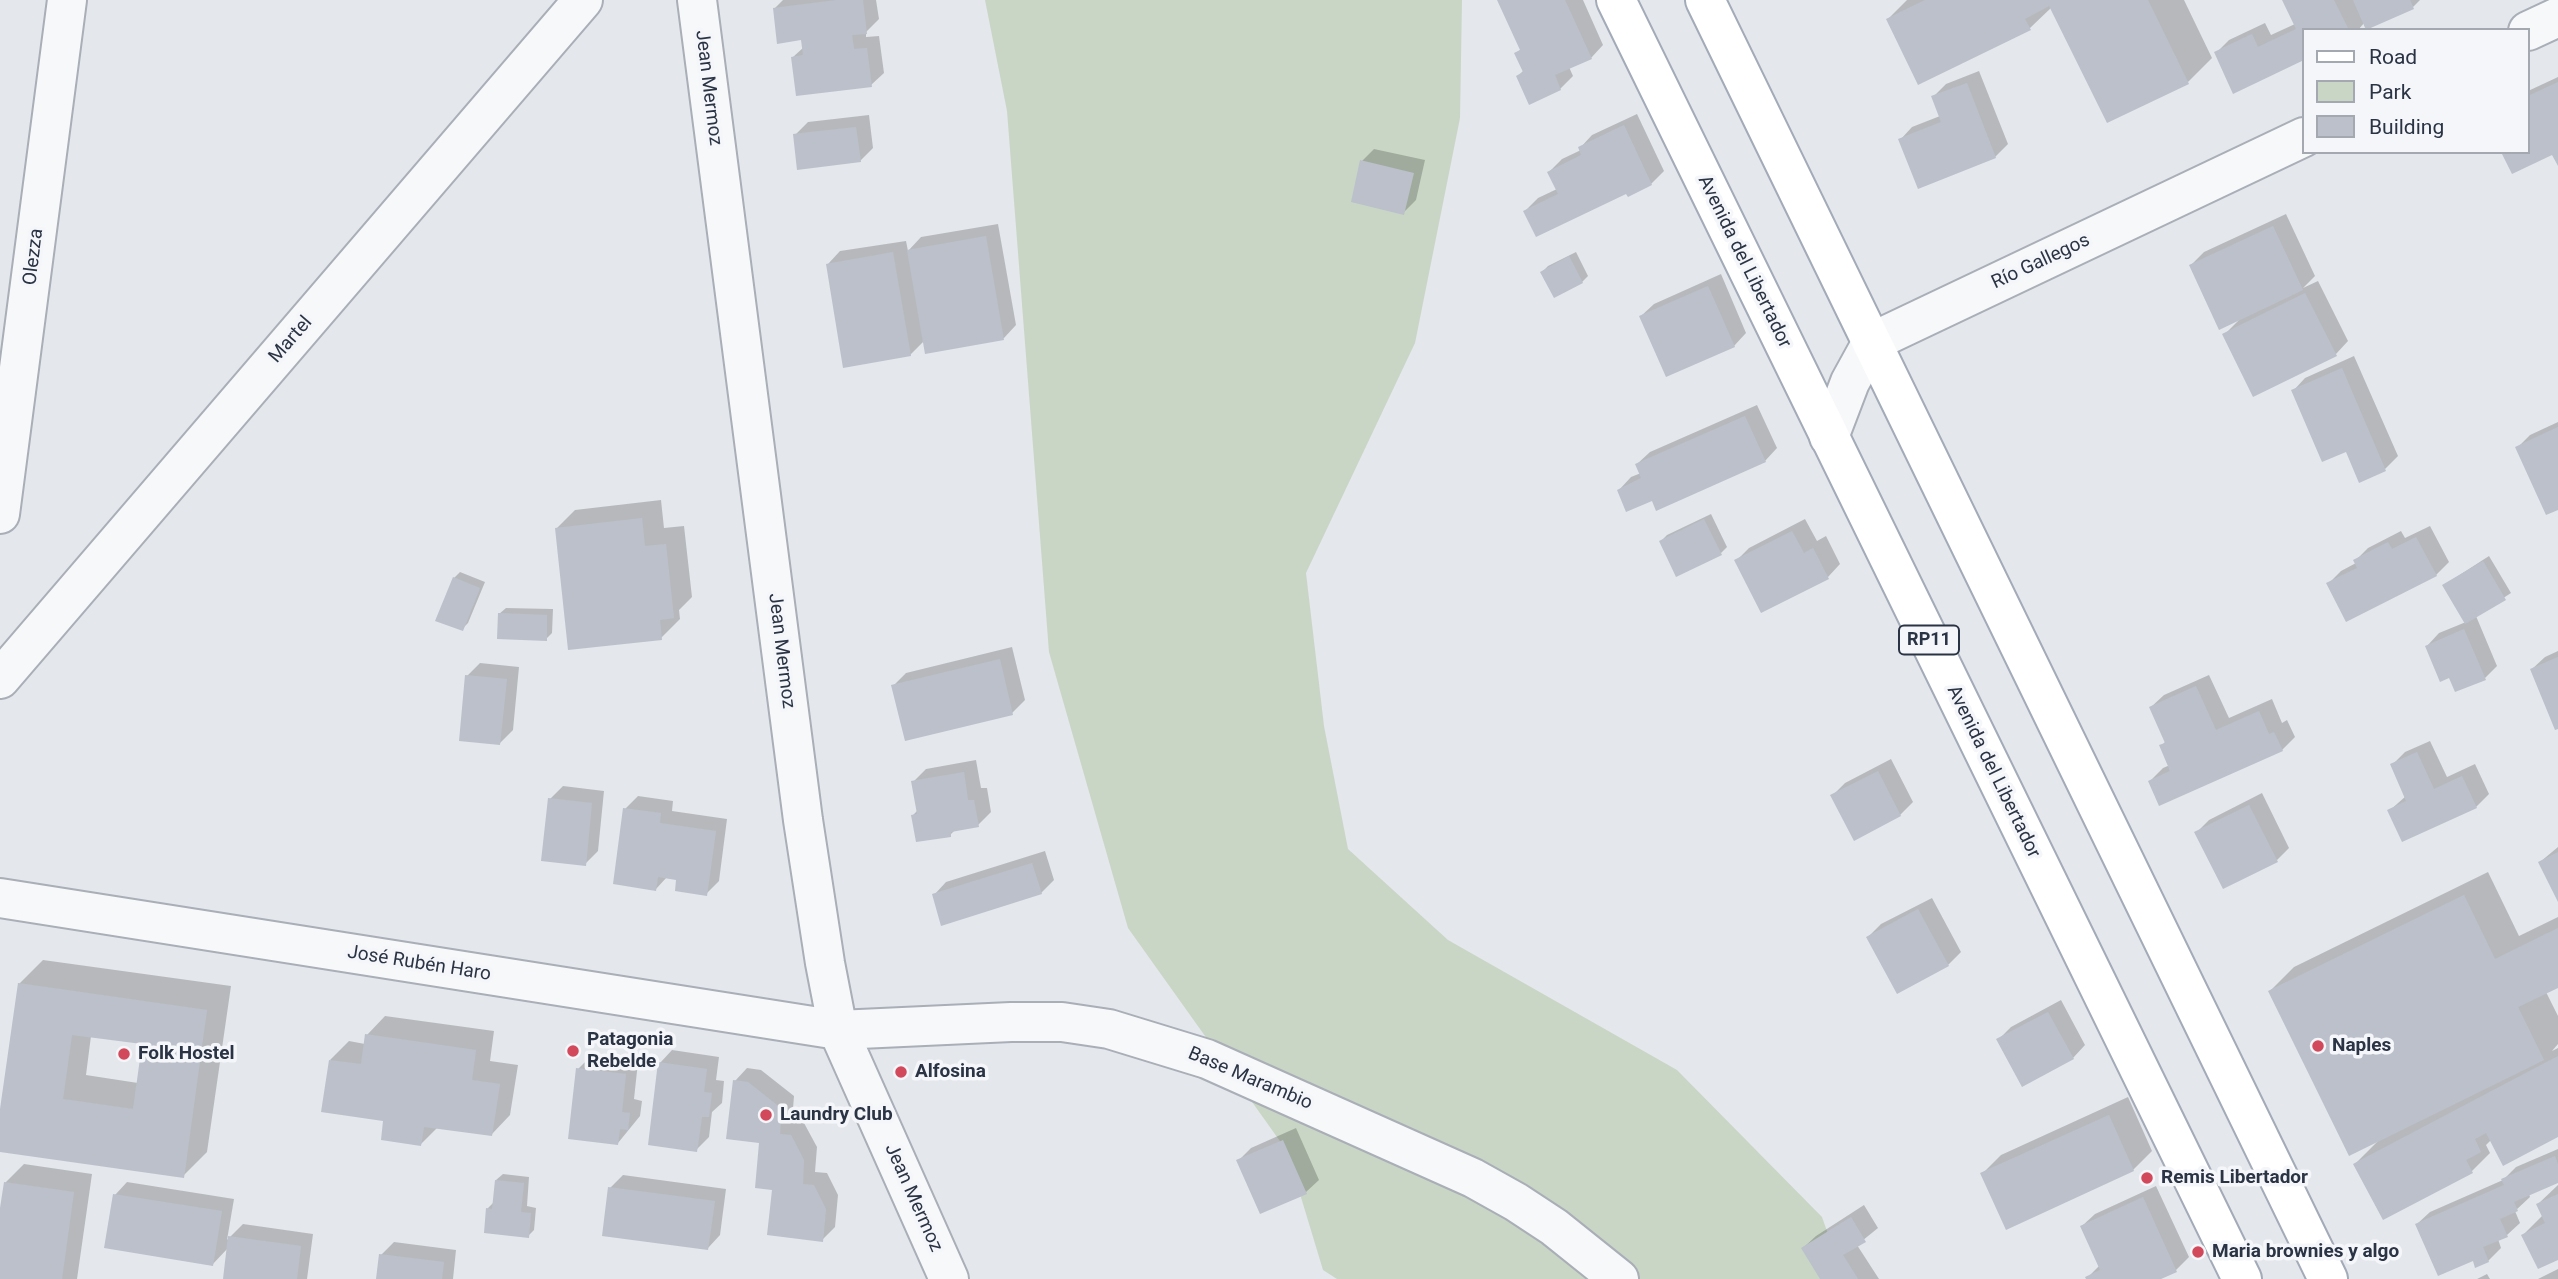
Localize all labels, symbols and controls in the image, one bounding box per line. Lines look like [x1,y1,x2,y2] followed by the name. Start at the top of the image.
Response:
[2302,28,2530,154] legend
[690,29,726,147] street label: Jean Mermoz
[2369,45,2417,69] text: Road
[2369,80,2411,104] text: Park
[2369,115,2444,139] text: Building
[1692,172,1796,352] street label: Avenida del Libertador
[19,227,49,287] street label: Olezza
[1988,229,2094,295] street label: Río Gallegos
[264,312,318,368] street label: Martel
[763,592,799,710] street label: Jean Mermoz
[1899,626,1959,654] road number: RP11
[1941,682,2045,862] street label: Avenida del Libertador
[346,941,492,987] street label: José Rubén Haro
[587,1029,673,1073] place label: Patagonia Rebelde
[2332,1035,2391,1057] place label: Naples
[2310,1038,2326,1054] marker: Naples
[138,1043,234,1065] place label: Folk Hostel
[565,1043,581,1059] marker: Patagonia Rebelde
[1184,1043,1316,1115] street label: Base Marambio
[116,1046,132,1062] marker: Folk Hostel
[915,1061,986,1083] place label: Alfosina
[893,1064,909,1080] marker: Alfosina
[780,1104,893,1126] place label: Laundry Club
[758,1107,774,1123] marker: Laundry Club
[879,1140,947,1256] street label: Jean Mermoz
[2161,1167,2308,1189] place label: Remis Libertador
[2139,1170,2155,1186] marker: Remis Libertador
[2212,1241,2399,1263] place label: Maria brownies y algo
[2190,1244,2206,1260] marker: Maria brownies y algo

